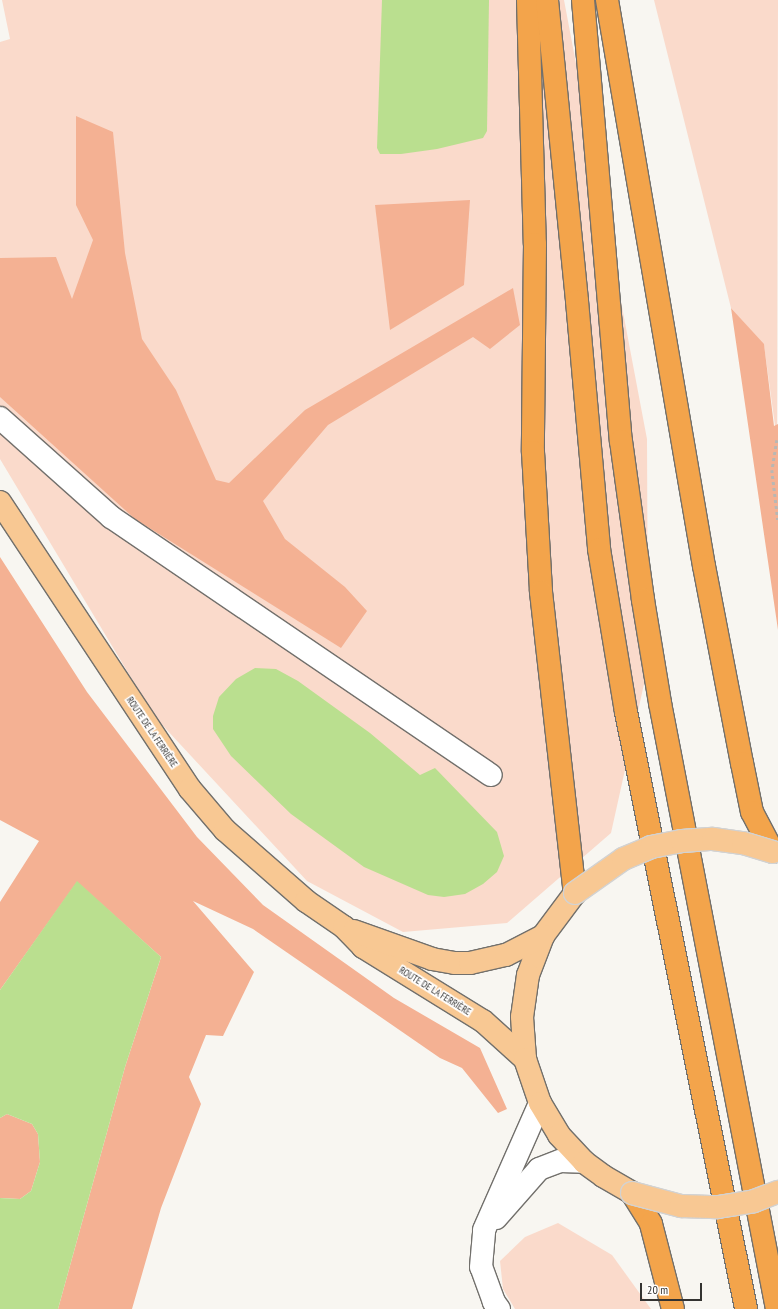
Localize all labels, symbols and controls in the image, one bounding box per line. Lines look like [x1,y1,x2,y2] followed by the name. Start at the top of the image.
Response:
[124,694,180,770] street label: ROUTE DE LA FERRIÈRE
[397,964,473,1018] street label: ROUTE DE LA FERRIÈRE
[642,1275,704,1301] scale bar
[647,1282,668,1297] text: 20 m

